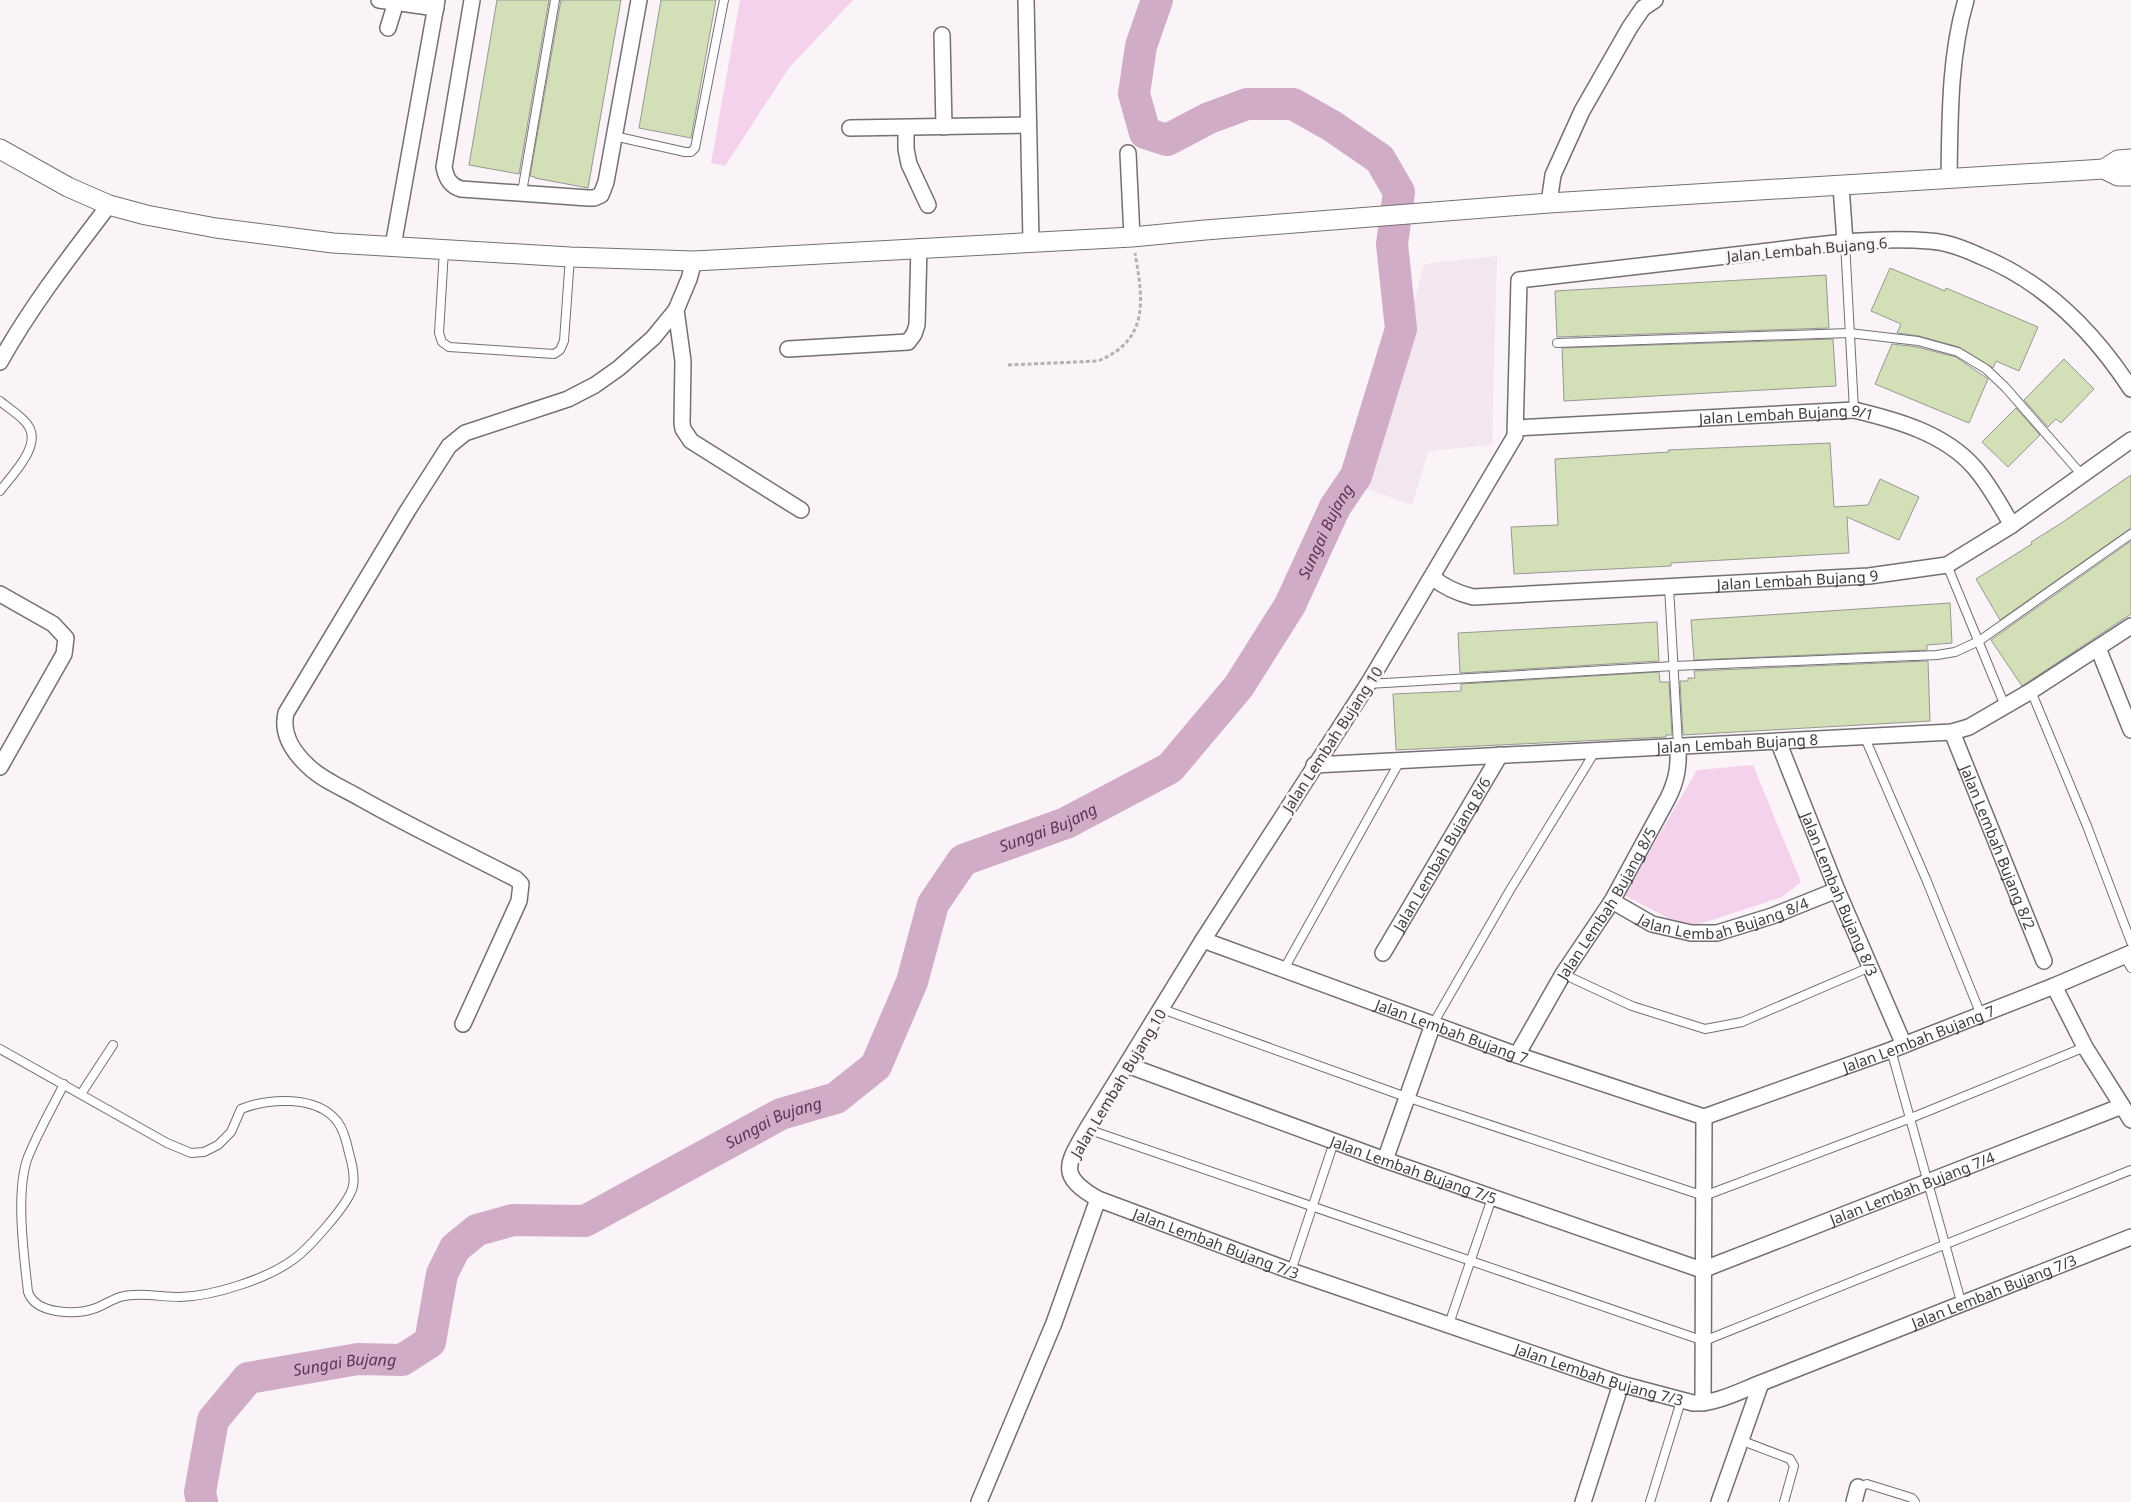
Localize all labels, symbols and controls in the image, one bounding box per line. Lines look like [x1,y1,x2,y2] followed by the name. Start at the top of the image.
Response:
[1724,232,1888,266] street label: Jalan Lembah Bujang 6
[1696,400,1876,428] street label: Jalan Lembah Bujang 9/1
[1293,479,1359,582] water label: Sungai Bujang
[1714,565,1879,594] street label: Jalan Lembah Bujang 9
[1276,662,1387,817] street label: Jalan Lembah Bujang 10
[1654,729,1819,757] street label: Jalan Lembah Bujang 8
[1955,760,2040,932] street label: Jalan Lembah Bujang 8/2
[1387,773,1495,936] street label: Jalan Lembah Bujang 8/6
[996,798,1101,857] water label: Sungai Bujang
[1796,807,1883,979] street label: Jalan Lembah Bujang 8/3
[1551,823,1660,985] street label: Jalan Lembah Bujang 8/5
[1633,892,1812,943] street label: Jalan Lembah Bujang 8/4
[1371,993,1531,1068] street label: Jalan Lembah Bujang 7
[1838,1000,1998,1077] street label: Jalan Lembah Bujang 7
[1065,1005,1170,1163] street label: Jalan Lembah Bujang 10
[721,1092,824,1153] water label: Sungai Bujang
[1325,1130,1500,1208] street label: Jalan Lembah Bujang 7/5
[1825,1147,1998,1230] street label: Jalan Lembah Bujang 7/4
[1128,1202,1302,1283] street label: Jalan Lembah Bujang 7/3
[1907,1250,2079,1333] street label: Jalan Lembah Bujang 7/3
[1510,1338,1686,1410] street label: Jalan Lembah Bujang 7/3
[291,1348,397,1381] water label: Sungai Bujang

